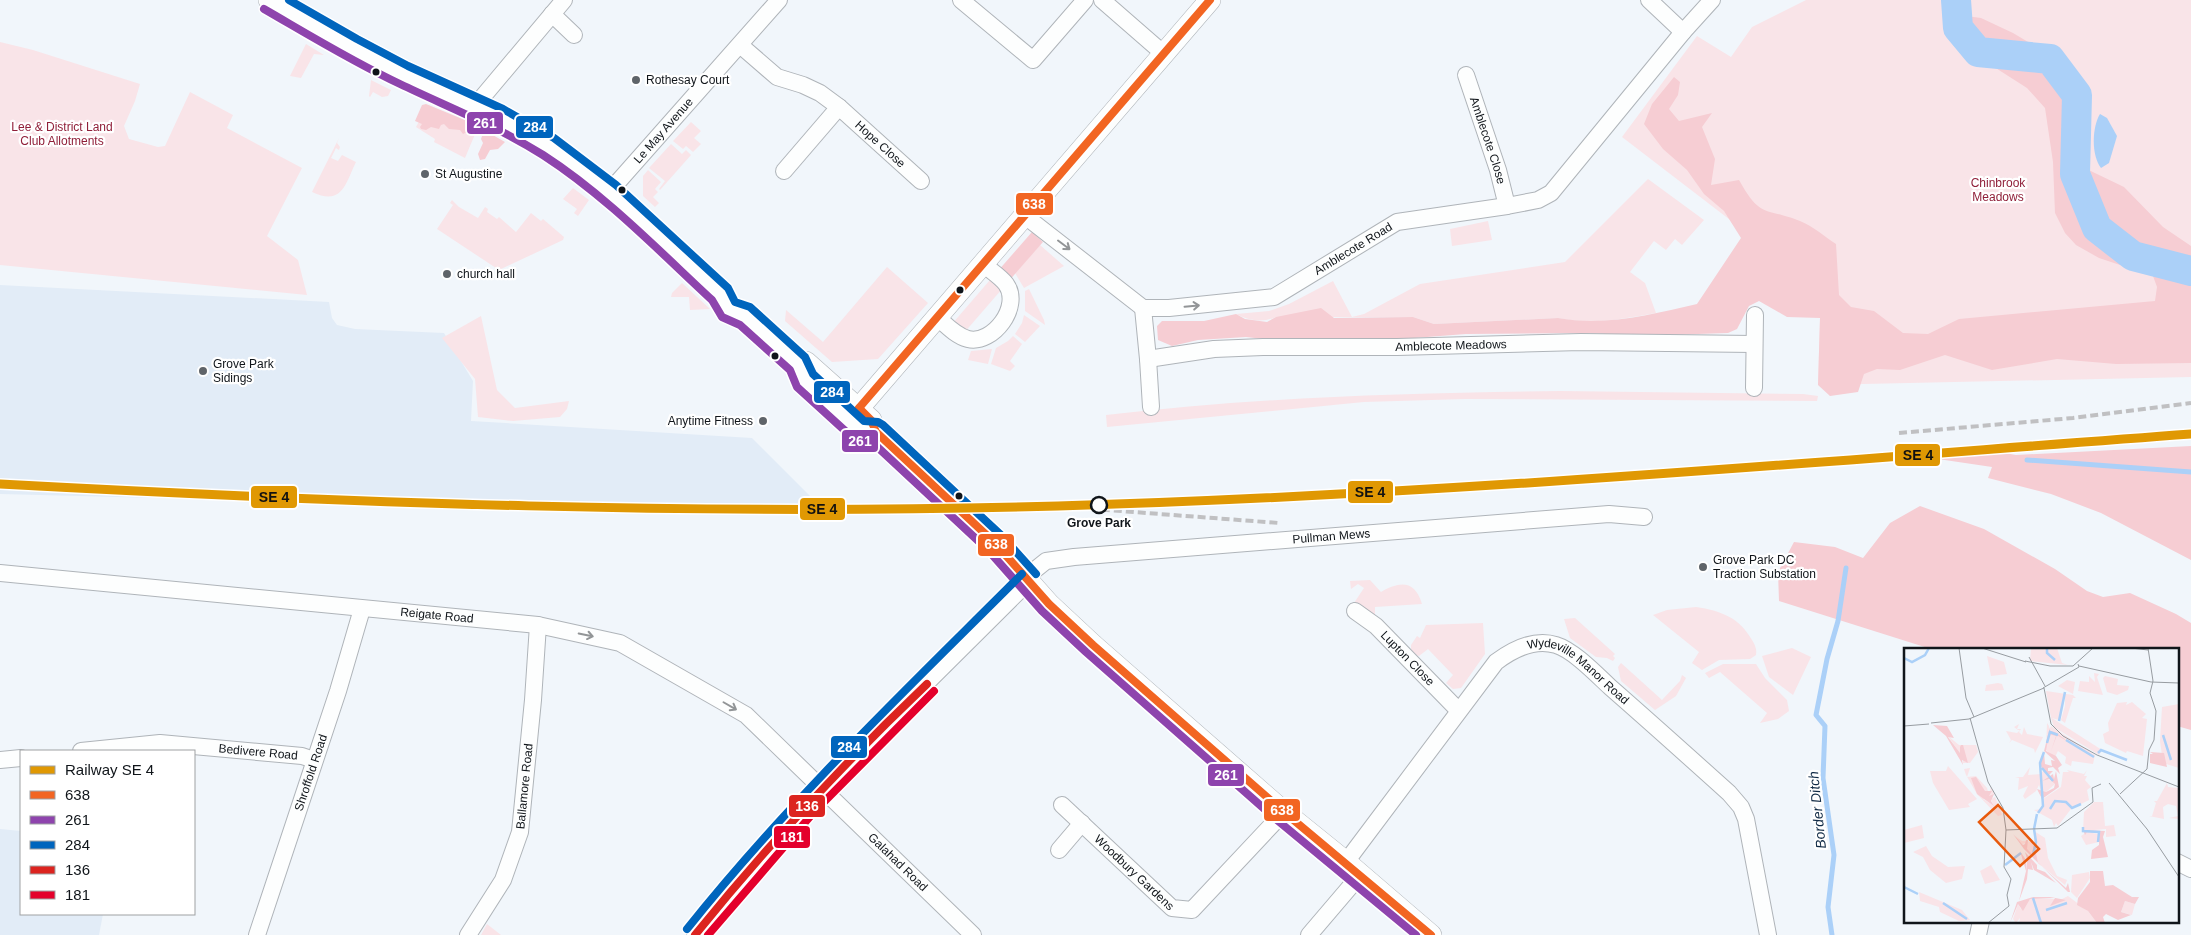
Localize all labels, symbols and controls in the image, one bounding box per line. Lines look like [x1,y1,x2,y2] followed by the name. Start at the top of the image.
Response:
[371,67,381,77] unlabelled marker
[646,73,730,87] place label: Rothesay Court
[630,74,642,86] marker: Rothesay Court
[631,95,696,166] street label: Le May Avenue
[1467,95,1508,186] street label: Amblecote Close
[466,111,504,135] line badge: 261
[473,115,497,131] text: 261
[515,115,554,139] line badge: 284
[852,118,908,171] street label: Hope Close
[523,119,547,135] text: 284
[11,120,113,148] park label: Lee & District Land Club Allotments
[435,167,503,181] place label: St Augustine
[419,168,431,180] marker: St Augustine
[1971,176,2026,204] park label: Chinbrook Meadows
[617,185,627,195] unlabelled marker
[1015,192,1054,216] line badge: 638
[1022,196,1046,212] text: 638
[1312,220,1395,278] street label: Amblecote Road
[1057,240,1070,251] one-way arrow
[457,267,515,281] place label: church hall
[441,268,453,280] marker: church hall
[955,285,965,295] unlabelled marker
[1184,302,1200,311] one-way arrow
[1395,337,1507,354] street label: Amblecote Meadows
[770,351,780,361] unlabelled marker
[213,357,275,385] place label: Grove Park Sidings
[197,365,209,377] marker: Grove Park Sidings
[813,380,851,404] line badge: 284
[820,384,844,400] text: 284
[668,414,753,428] place label: Anytime Fitness
[757,415,769,427] marker: Anytime Fitness
[841,429,879,453] line badge: 261
[848,433,872,449] text: 261
[1894,443,1941,467] line badge: SE 4
[1903,447,1933,463] text: SE 4
[1347,480,1394,504] line badge: SE 4
[1355,484,1385,500] text: SE 4
[250,485,298,509] line badge: SE 4
[259,489,289,505] text: SE 4
[954,491,964,501] unlabelled marker
[1090,496,1108,514] marker: Grove Park
[799,497,846,521] line badge: SE 4
[807,501,837,517] text: SE 4
[1067,516,1131,530] place label: Grove Park
[1292,526,1371,546] street label: Pullman Mews
[977,533,1015,557] line badge: 638
[984,536,1008,552] text: 638
[1713,553,1816,581] place label: Grove Park DC Traction Substation
[1697,561,1709,573] marker: Grove Park DC Traction Substation
[400,605,474,626] street label: Reigate Road
[1378,628,1438,689] street label: Lupton Close
[577,631,593,640] one-way arrow
[1526,636,1632,707] street label: Wydeville Manor Road
[1904,648,2178,922] inset map
[723,702,737,712] one-way arrow
[292,733,330,813] street label: Shroffold Road
[830,735,868,759] line badge: 284
[837,739,861,755] text: 284
[218,741,298,763] street label: Bedivere Road
[513,743,536,830] street label: Ballamore Road
[20,750,195,915] legend
[65,761,154,778] text: Railway SE 4
[1207,763,1245,787] line badge: 261
[1214,767,1238,783] text: 261
[1805,770,1829,850] water label: Border Ditch
[65,786,90,803] text: 638
[788,794,826,818] line badge: 136
[795,798,819,814] text: 136
[1263,798,1301,822] line badge: 638
[1270,802,1294,818] text: 638
[65,811,90,828] text: 261
[773,825,811,849] line badge: 181
[780,829,804,845] text: 181
[865,830,931,894] street label: Galahad Road
[1092,832,1177,913] street label: Woodbury Gardens
[65,836,90,853] text: 284
[65,861,90,878] text: 136
[65,886,90,903] text: 181

